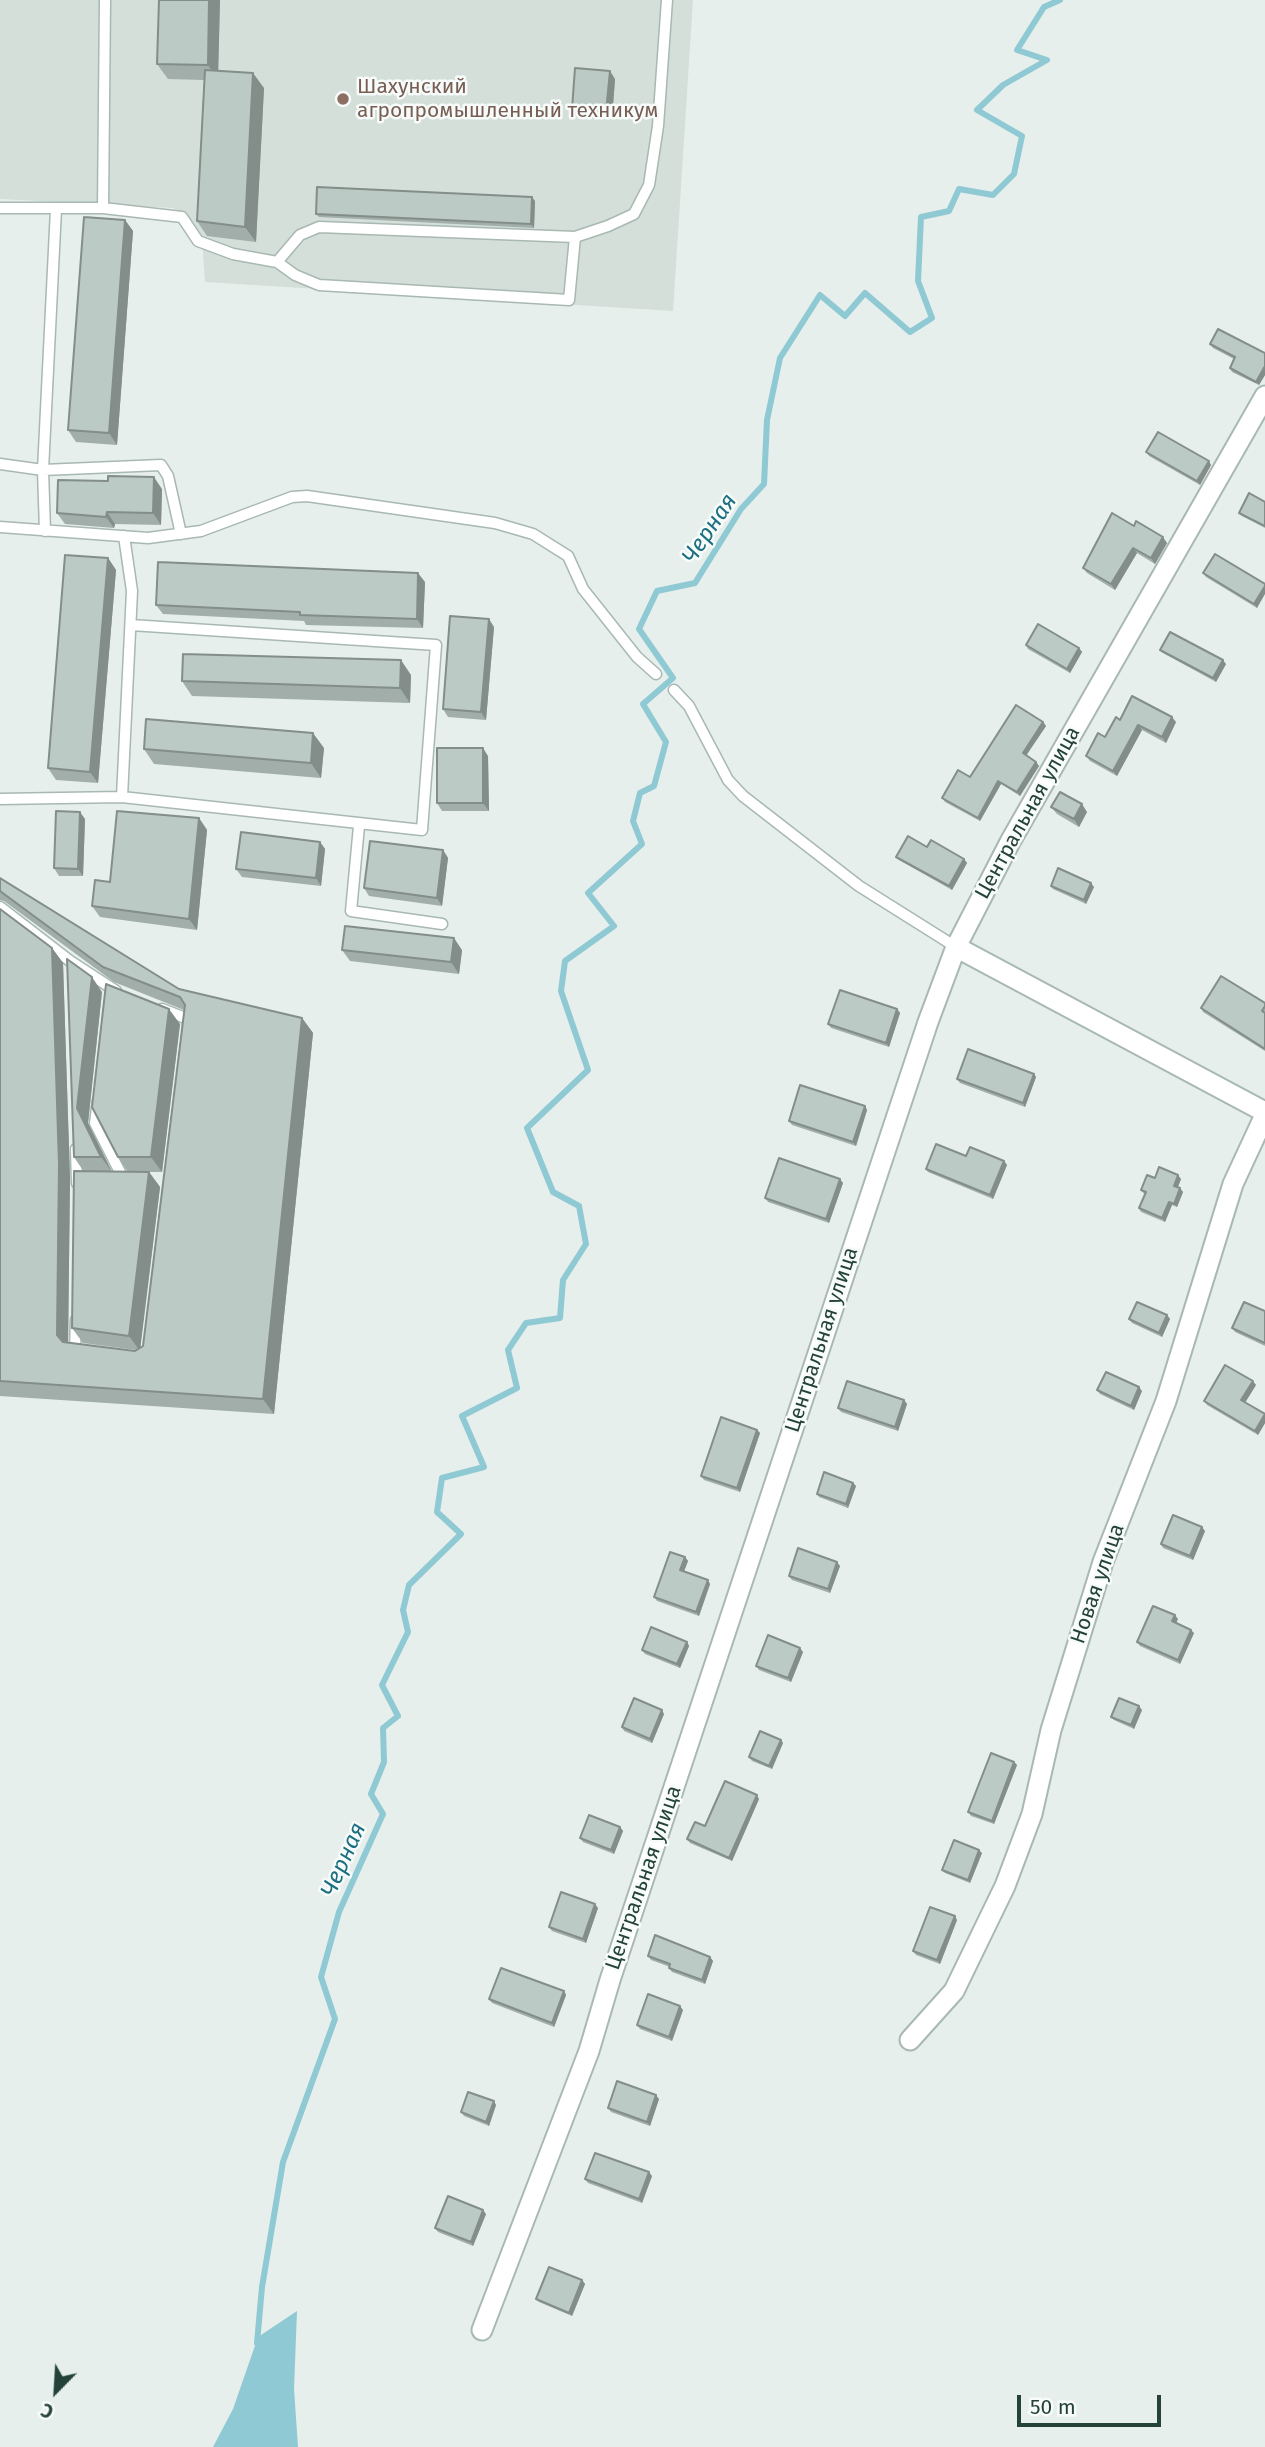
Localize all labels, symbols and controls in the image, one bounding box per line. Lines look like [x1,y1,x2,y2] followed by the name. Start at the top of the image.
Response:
[357,74,658,124] place label: Шахунский агропромышленный техникум
[335,91,351,107] marker: Шахунский агропромышленный техникум
[677,489,743,569] water label: Черная
[970,722,1086,904] street label: Центральная улица
[780,1244,864,1436] street label: Центральная улица
[1066,1521,1130,1647] street label: Новая улица
[601,1782,687,1974] street label: Центральная улица
[315,1819,373,1901] water label: Черная
[21,2356,91,2426] north arrow
[1020,2380,1164,2424] scale bar
[1030,2394,1076,2420] text: 50 m
[38,2398,57,2423] text: С

